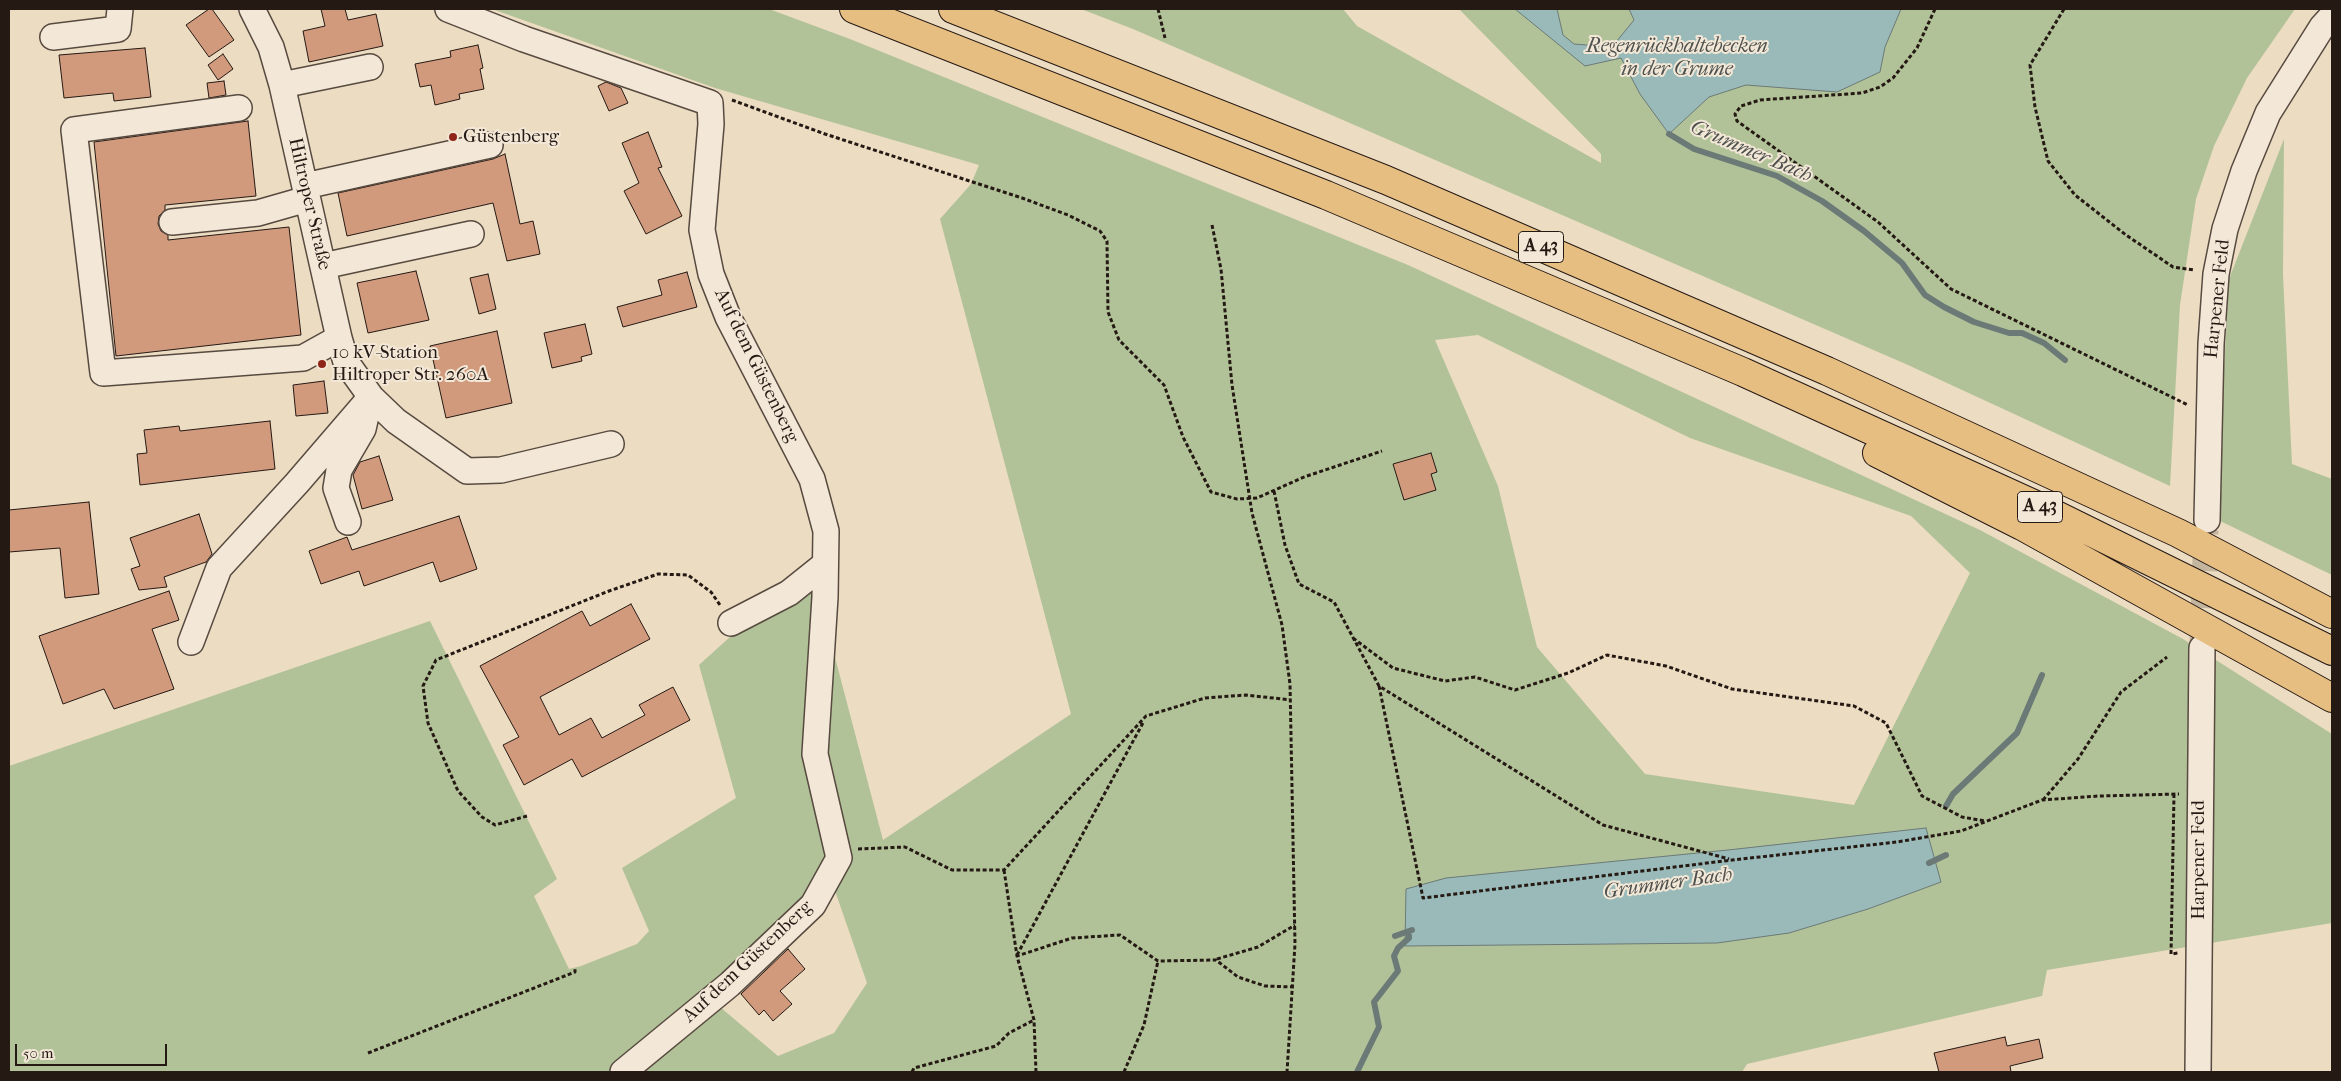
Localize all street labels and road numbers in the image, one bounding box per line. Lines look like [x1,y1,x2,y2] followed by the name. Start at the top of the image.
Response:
[283,136,335,272] street label: Hiltroper Straße
[1518,232,1564,262] road number: A 43
[2200,238,2236,360] street label: Harpener Feld
[709,285,803,447] street label: Auf dem Güstenberg
[2018,492,2062,522] road number: A 43
[2188,800,2210,920] street label: Harpener Feld
[679,896,817,1028] street label: Auf dem Güstenberg

